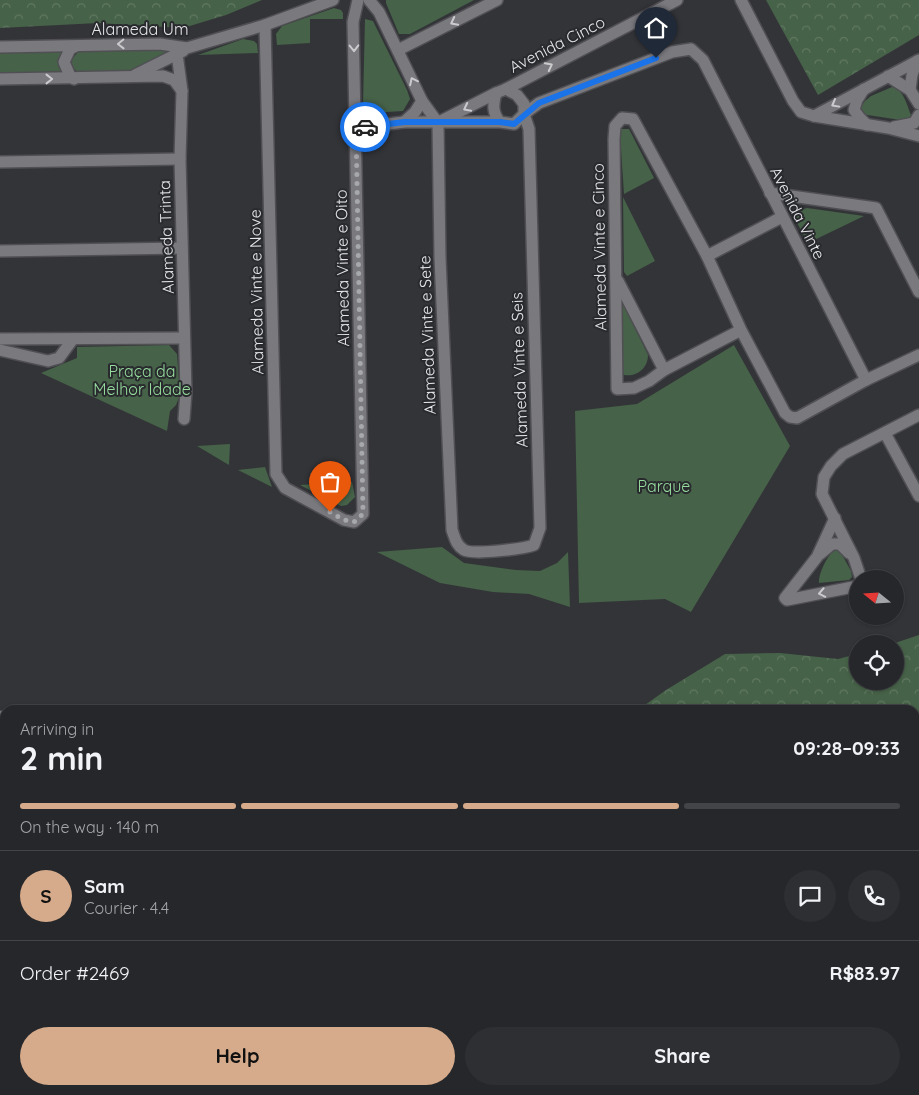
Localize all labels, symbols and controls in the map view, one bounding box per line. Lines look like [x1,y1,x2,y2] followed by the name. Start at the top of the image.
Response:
[635,7,677,58] pin
[506,11,608,77] street label: Avenida Cinco
[642,14,670,42] icon: home
[450,16,459,26] one-way arrow
[91,19,189,39] street label: Alameda Um
[117,39,125,50] one-way arrow
[349,45,359,53] one-way arrow
[544,62,553,72] one-way arrow
[45,74,53,84] one-way arrow
[408,77,419,86] one-way arrow
[832,98,841,108] one-way arrow
[340,102,390,152] courier
[463,102,472,112] one-way arrow
[351,113,379,141] icon: car
[588,163,610,331] street label: Alameda Vinte e Cinco
[766,163,830,263] street label: Avenida Vinte
[154,180,178,294] street label: Alameda Trinta
[331,189,353,347] street label: Alameda Vinte e Oito
[245,209,267,375] street label: Alameda Vinte e Nove
[414,255,440,415] street label: Alameda Vinte e Sete
[506,292,532,448] street label: Alameda Vinte e Seis
[93,361,191,399] park label: Praça da Melhor Idade
[309,461,351,512] pin
[316,468,344,496] icon: bag
[638,476,690,496] park label: Parque
[849,570,904,625] north arrow
[849,570,904,690] map controls
[817,587,826,598] one-way arrow
[849,635,904,690] button: locate
[20,719,94,739] text: Arriving in
[793,736,900,760] text: 09:28–09:33
[20,738,103,778] text: 2 min
[20,817,159,837] text: On the way · 140 m
[784,870,836,922] button: chat
[848,870,900,922] button: phone
[84,874,125,898] text: Sam
[40,884,52,908] text: S
[84,898,169,918] text: Courier · 4.4
[20,961,130,985] text: Order #2469
[830,961,900,985] text: R$83.97
[20,1027,455,1085] button: Help
[465,1027,900,1085] button: Share

